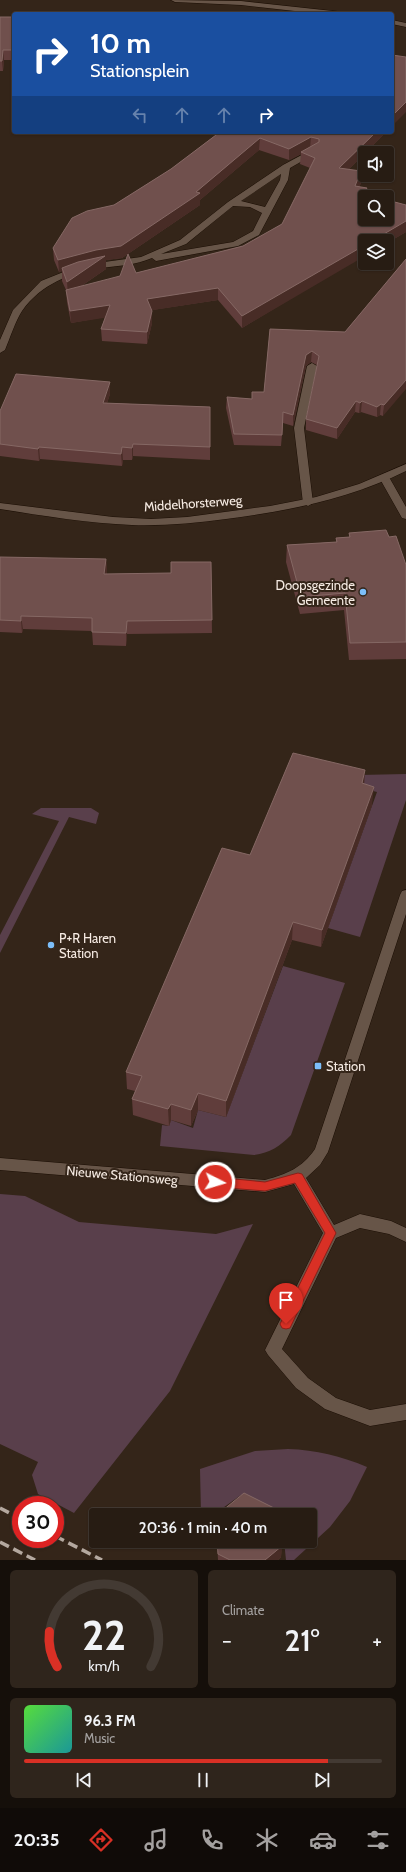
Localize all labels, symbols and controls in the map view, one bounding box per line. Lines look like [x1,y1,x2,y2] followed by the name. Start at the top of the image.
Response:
[90,26,151,60] text: 10 m
[24,28,76,80] icon: right
[90,60,189,82] text: Stationsplein
[129,104,151,126] icon: left
[171,104,193,126] icon: ahead
[213,104,235,126] icon: ahead
[255,104,277,126] icon: right
[358,146,394,270] map controls
[358,146,394,182] button: sound
[358,190,394,226] button: search
[358,234,394,270] button: layers
[143,492,243,514] street label: Middelhorsterweg
[276,577,355,608] place label: Doopsgezinde Gemeente
[358,587,368,597] marker: Doopsgezinde Gemeente
[59,930,116,961] place label: P+R Haren Station
[46,940,56,950] marker: P+R Haren Station
[326,1058,365,1074] place label: Station
[313,1061,323,1071] marker: Station
[194,1161,236,1203] position arrow
[66,1162,179,1188] street label: Nieuwe Stationsweg
[269,1283,303,1324] pin
[275,1289,297,1311] icon: arrive
[12,1496,64,1548] speed limit sign: 30
[139,1519,267,1537] text: 20:36 · 1 min · 40 m
[222,1602,264,1618] text: Climate
[82,1610,126,1660] text: 22
[284,1622,320,1659] text: 21°
[222,1627,232,1654] text: −
[372,1627,382,1654] text: +
[88,1657,120,1675] text: km/h
[84,1712,136,1730] text: 96.3 FM
[84,1730,115,1746] text: Music
[73,1769,95,1791] icon: previous
[192,1769,214,1791] icon: pause
[311,1769,333,1791] icon: next
[87,1826,115,1854] icon: directions
[142,1826,170,1854] icon: music
[198,1826,226,1854] icon: phone
[253,1826,281,1854] icon: climate
[309,1826,337,1854] icon: car
[364,1826,392,1854] icon: filters
[14,1829,59,1851] text: 20:35

